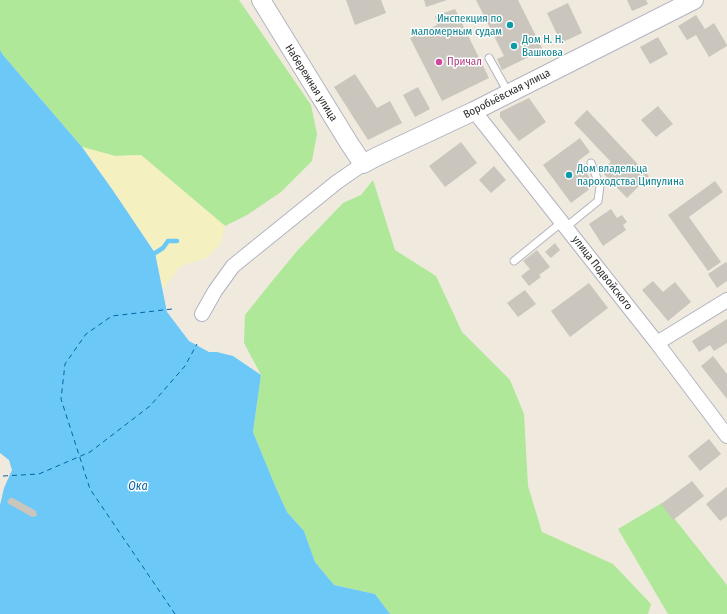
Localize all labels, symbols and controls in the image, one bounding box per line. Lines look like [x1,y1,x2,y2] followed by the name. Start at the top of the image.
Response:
[411,12,502,38] place label: Инспекция по маломерным судам
[505,20,515,30] marker: Инспекция по маломерным судам
[522,33,564,59] place label: Дом Н. Н. Вашкова
[509,41,519,51] marker: Дом Н. Н. Вашкова
[282,42,340,124] street label: Набережная улица
[447,55,482,69] place label: Причал
[434,57,444,67] marker: Причал
[461,66,553,122] street label: Воробьёвская улица
[577,162,684,188] place label: Дом владельца пароходства Ципулина
[564,170,574,180] marker: Дом владельца пароходства Ципулина
[569,233,635,313] street label: улица Подвойского
[128,480,148,494] water label: Ока

